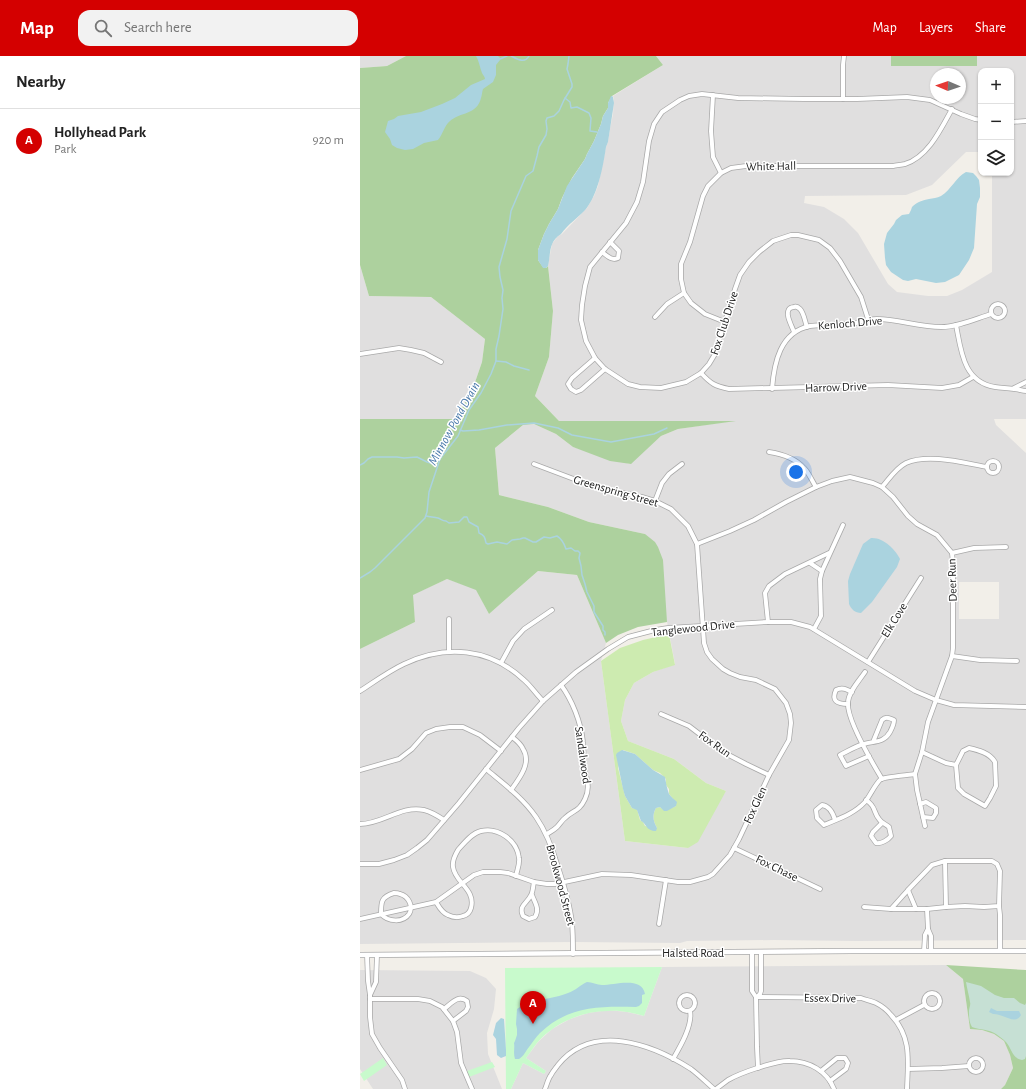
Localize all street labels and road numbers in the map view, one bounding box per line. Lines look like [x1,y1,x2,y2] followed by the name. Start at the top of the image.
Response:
[746,160,796,172] street label: White Hall
[708,290,740,356] street label: Fox Club Drive
[817,314,883,332] street label: Kenloch Drive
[805,380,867,394] street label: Harrow Drive
[572,473,660,509] street label: Greenspring Street
[945,558,959,602] street label: Deer Run
[879,601,909,639] street label: Elk Cove
[651,618,735,638] street label: Tanglewood Drive
[573,726,593,784] street label: Sandalwood
[697,729,733,759] street label: Fox Run
[741,785,769,825] street label: Fox Glen
[544,843,578,927] street label: Brookwood Street
[754,853,800,883] street label: Fox Chase
[662,947,724,959] street label: Halsted Road
[804,992,856,1004] street label: Essex Drive

